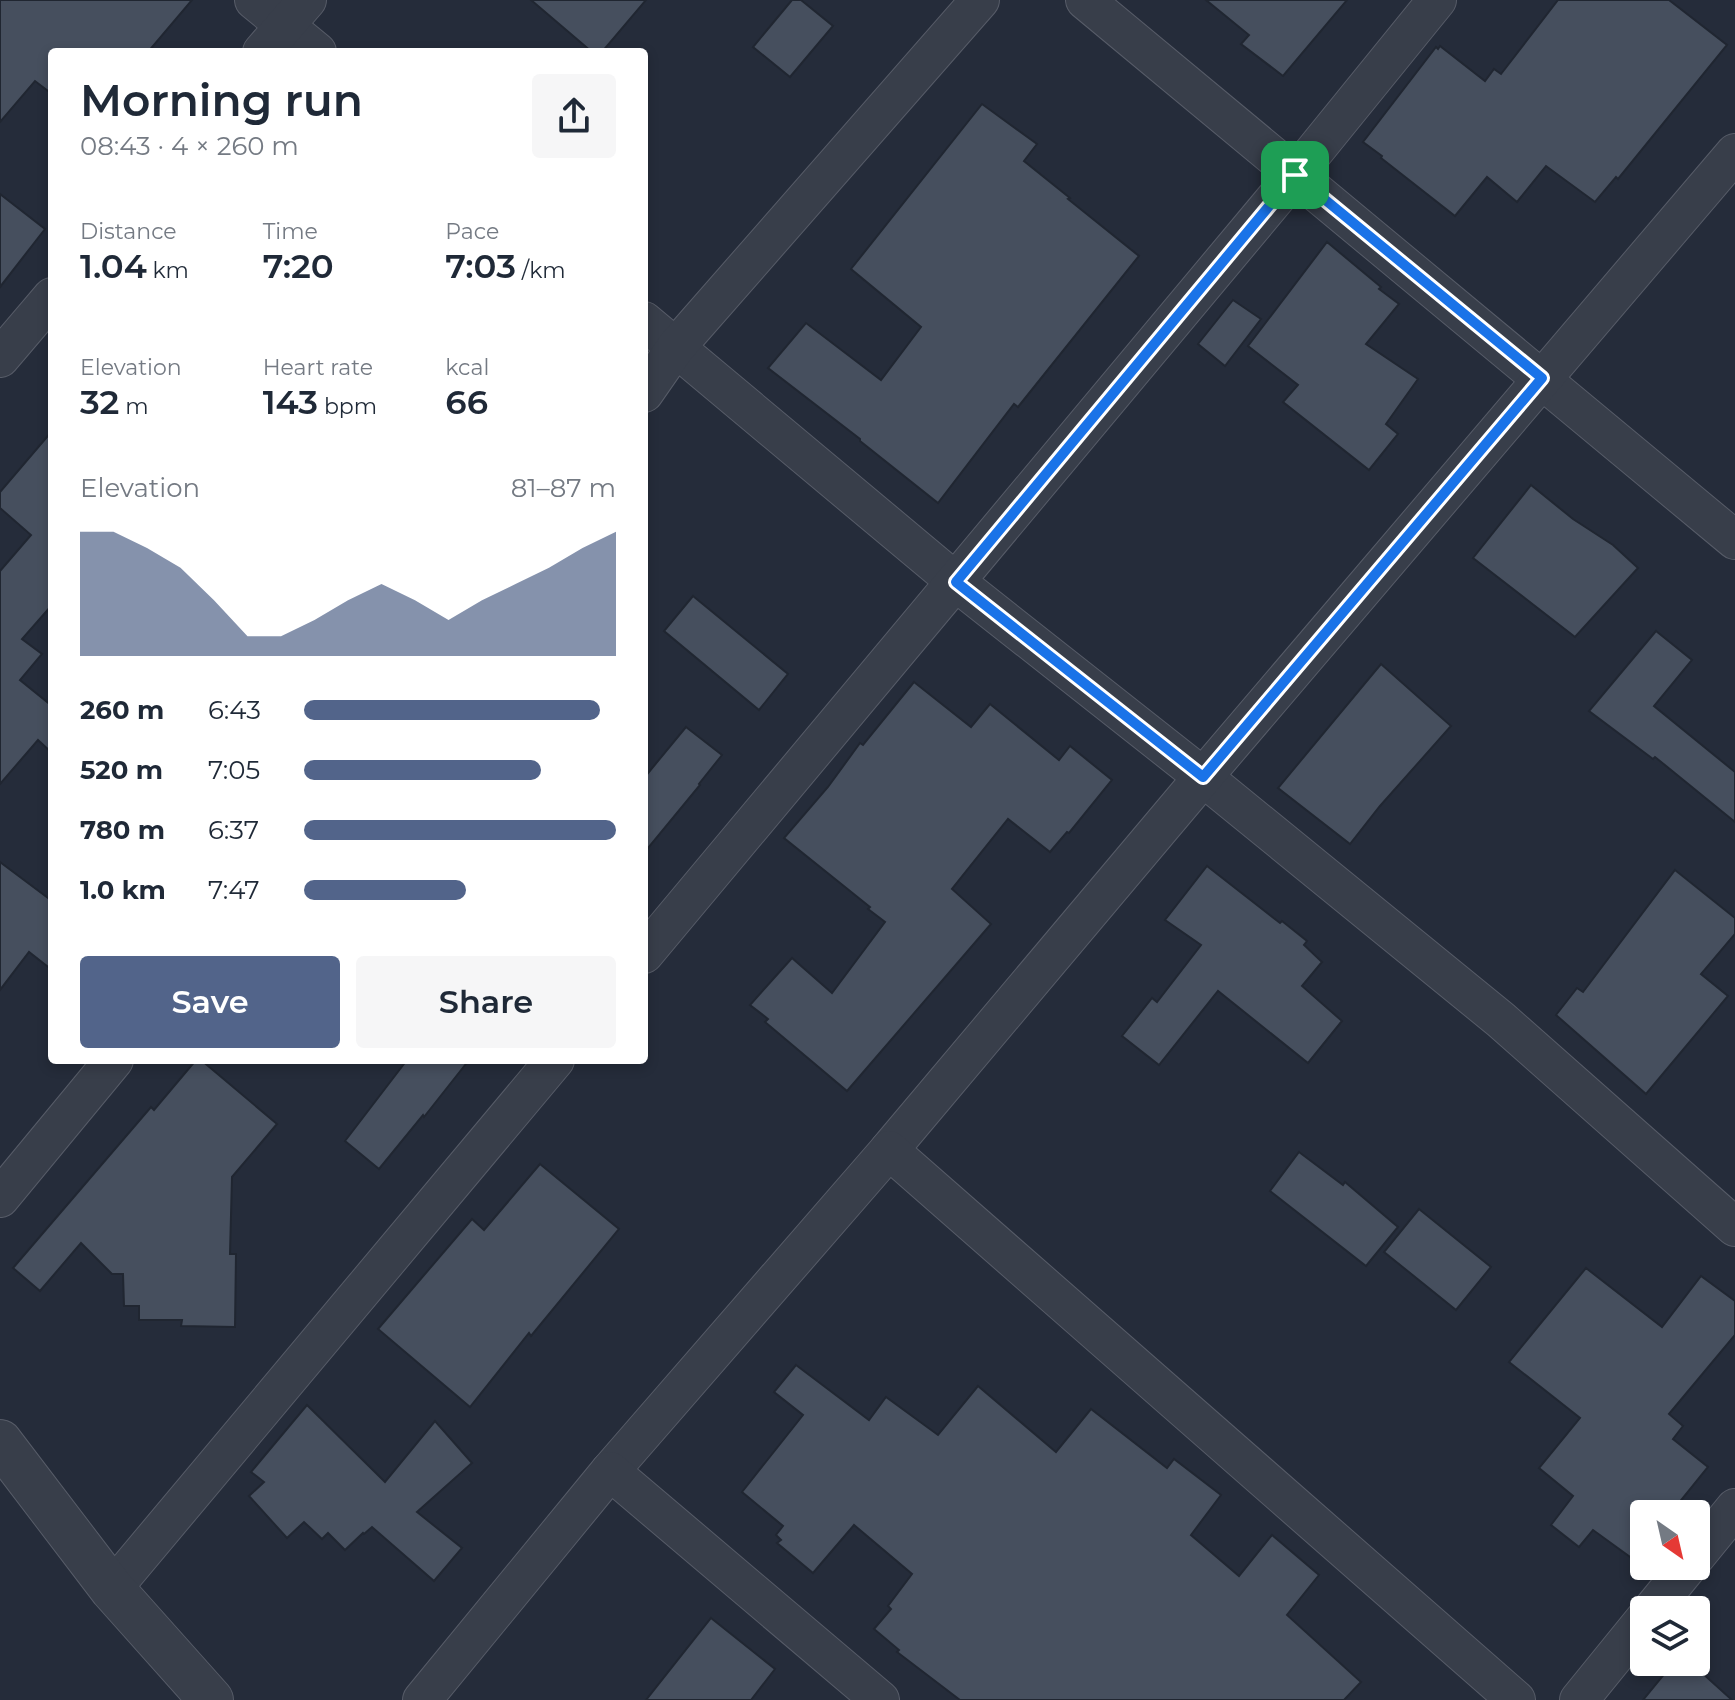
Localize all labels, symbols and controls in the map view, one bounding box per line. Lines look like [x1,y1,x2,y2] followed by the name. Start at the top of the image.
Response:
[80,73,363,127] text: Morning run
[532,74,616,158] button: share
[80,130,299,162] text: 08:43 · 4 × 260 m
[1261,141,1329,209] pin
[1273,153,1317,197] icon: arrive
[80,218,177,245] text: Distance
[263,218,318,245] text: Time
[445,218,499,245] text: Pace
[80,245,147,287] text: 1.04
[263,245,334,287] text: 7:20
[445,245,516,287] text: 7:03
[147,257,189,284] text: km
[516,257,566,284] text: /km
[80,354,182,381] text: Elevation
[263,354,373,381] text: Heart rate
[445,354,489,381] text: kcal
[80,381,119,423] text: 32
[263,381,318,423] text: 143
[445,381,488,423] text: 66
[119,393,149,420] text: m
[318,393,377,420] text: bpm
[80,472,200,504] text: Elevation
[511,472,616,504] text: 81–87 m
[80,694,164,726] text: 260 m
[208,694,261,726] text: 6:43
[80,754,163,786] text: 520 m
[208,754,260,786] text: 7:05
[80,814,165,846] text: 780 m
[208,814,259,846] text: 6:37
[80,874,166,906] text: 1.0 km
[208,874,260,906] text: 7:47
[80,956,340,1048] button: Save
[356,956,616,1048] button: Share
[1630,1500,1710,1580] north arrow
[1630,1500,1710,1676] map controls
[1630,1596,1710,1676] button: layers

